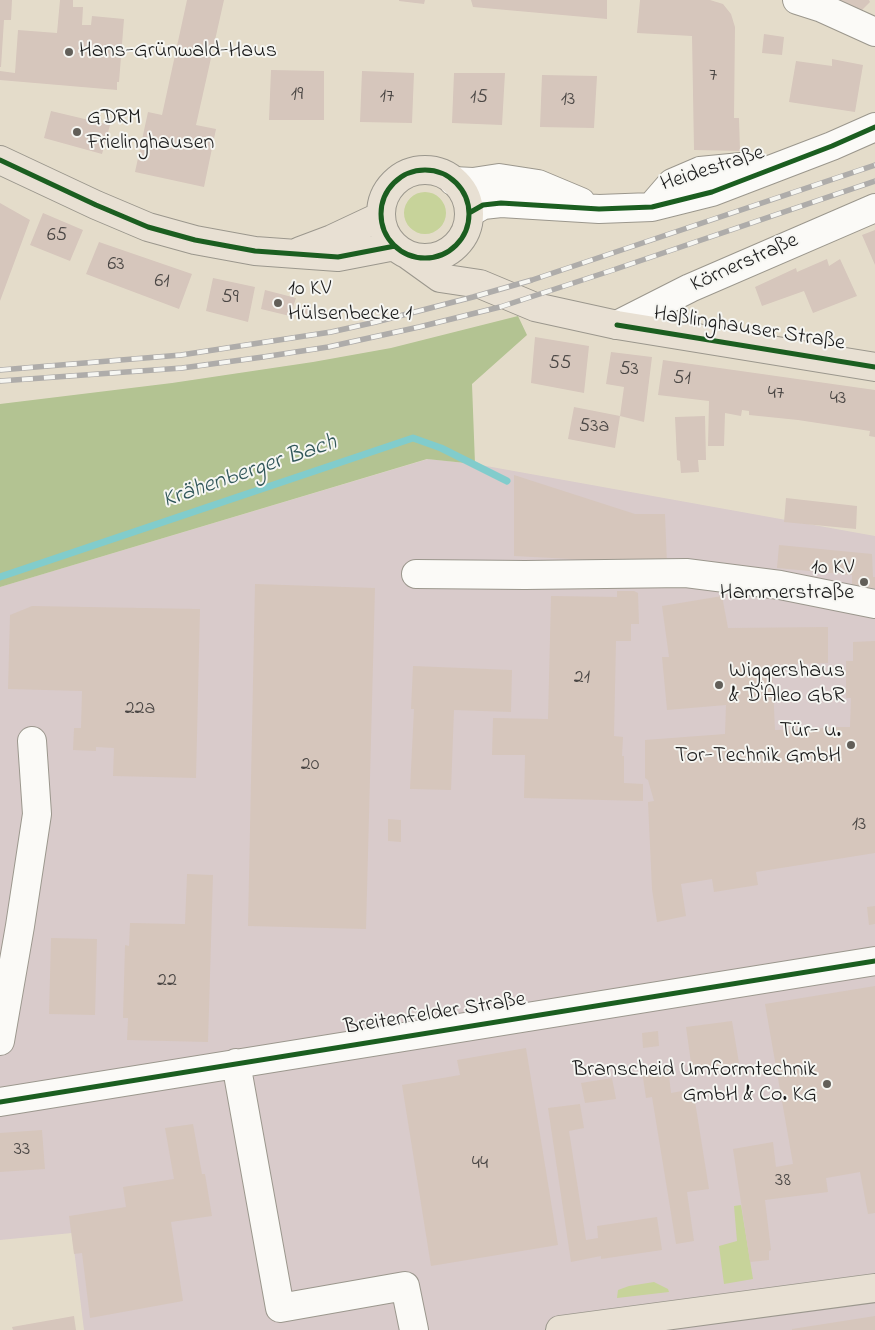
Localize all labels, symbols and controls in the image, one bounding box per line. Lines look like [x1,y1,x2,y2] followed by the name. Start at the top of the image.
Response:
[79,39,277,65] place label: Hans-Grünwald-Haus
[63,46,75,58] marker: Hans-Grünwald-Haus
[709,65,717,89] house number: 7
[291,84,303,108] house number: 19
[380,86,394,110] house number: 17
[470,87,488,111] house number: 15
[561,89,575,113] house number: 13
[87,106,214,158] place label: GDRM Frielinghausen
[71,126,83,138] marker: GDRM Frielinghausen
[658,141,768,199] street label: Heidestraße
[47,225,67,249] house number: 65
[687,229,803,299] street label: Körnerstraße
[107,254,125,278] house number: 63
[154,271,170,295] house number: 61
[288,277,412,328] place label: 10 KV Hülsenbecke 1
[221,287,239,311] house number: 59
[272,297,284,309] marker: 10 KV Hülsenbecke 1
[651,302,847,358] street label: Haßlinghauser Straße
[549,353,571,377] house number: 55
[619,359,639,383] house number: 53
[673,368,691,392] house number: 51
[768,383,784,407] house number: 47
[830,388,846,412] house number: 43
[579,416,609,440] house number: 53a
[159,430,341,516] water label: Krähenberger Bach
[720,556,854,608] place label: 10 KV Hammerstraße
[858,576,870,588] marker: 10 KV Hammerstraße
[729,659,845,710] place label: Wiggershaus & D'Aleo GbR
[574,667,590,691] house number: 21
[713,679,725,691] marker: Wiggershaus & D'Aleo GbR
[125,698,155,722] house number: 22a
[675,719,841,770] place label: Tür- u. Tor-Technik GmbH
[845,739,857,751] marker: Tür- u. Tor-Technik GmbH
[301,754,319,778] house number: 20
[852,814,866,838] house number: 13
[157,970,177,994] house number: 22
[342,988,528,1042] street label: Breitenfelder Straße
[572,1058,817,1110] place label: Branscheid Umformtechnik GmbH & Co. KG
[821,1078,833,1090] marker: Branscheid Umformtechnik GmbH & Co. KG
[14,1139,30,1163] house number: 33
[472,1153,488,1177] house number: 44
[775,1170,791,1194] house number: 38

